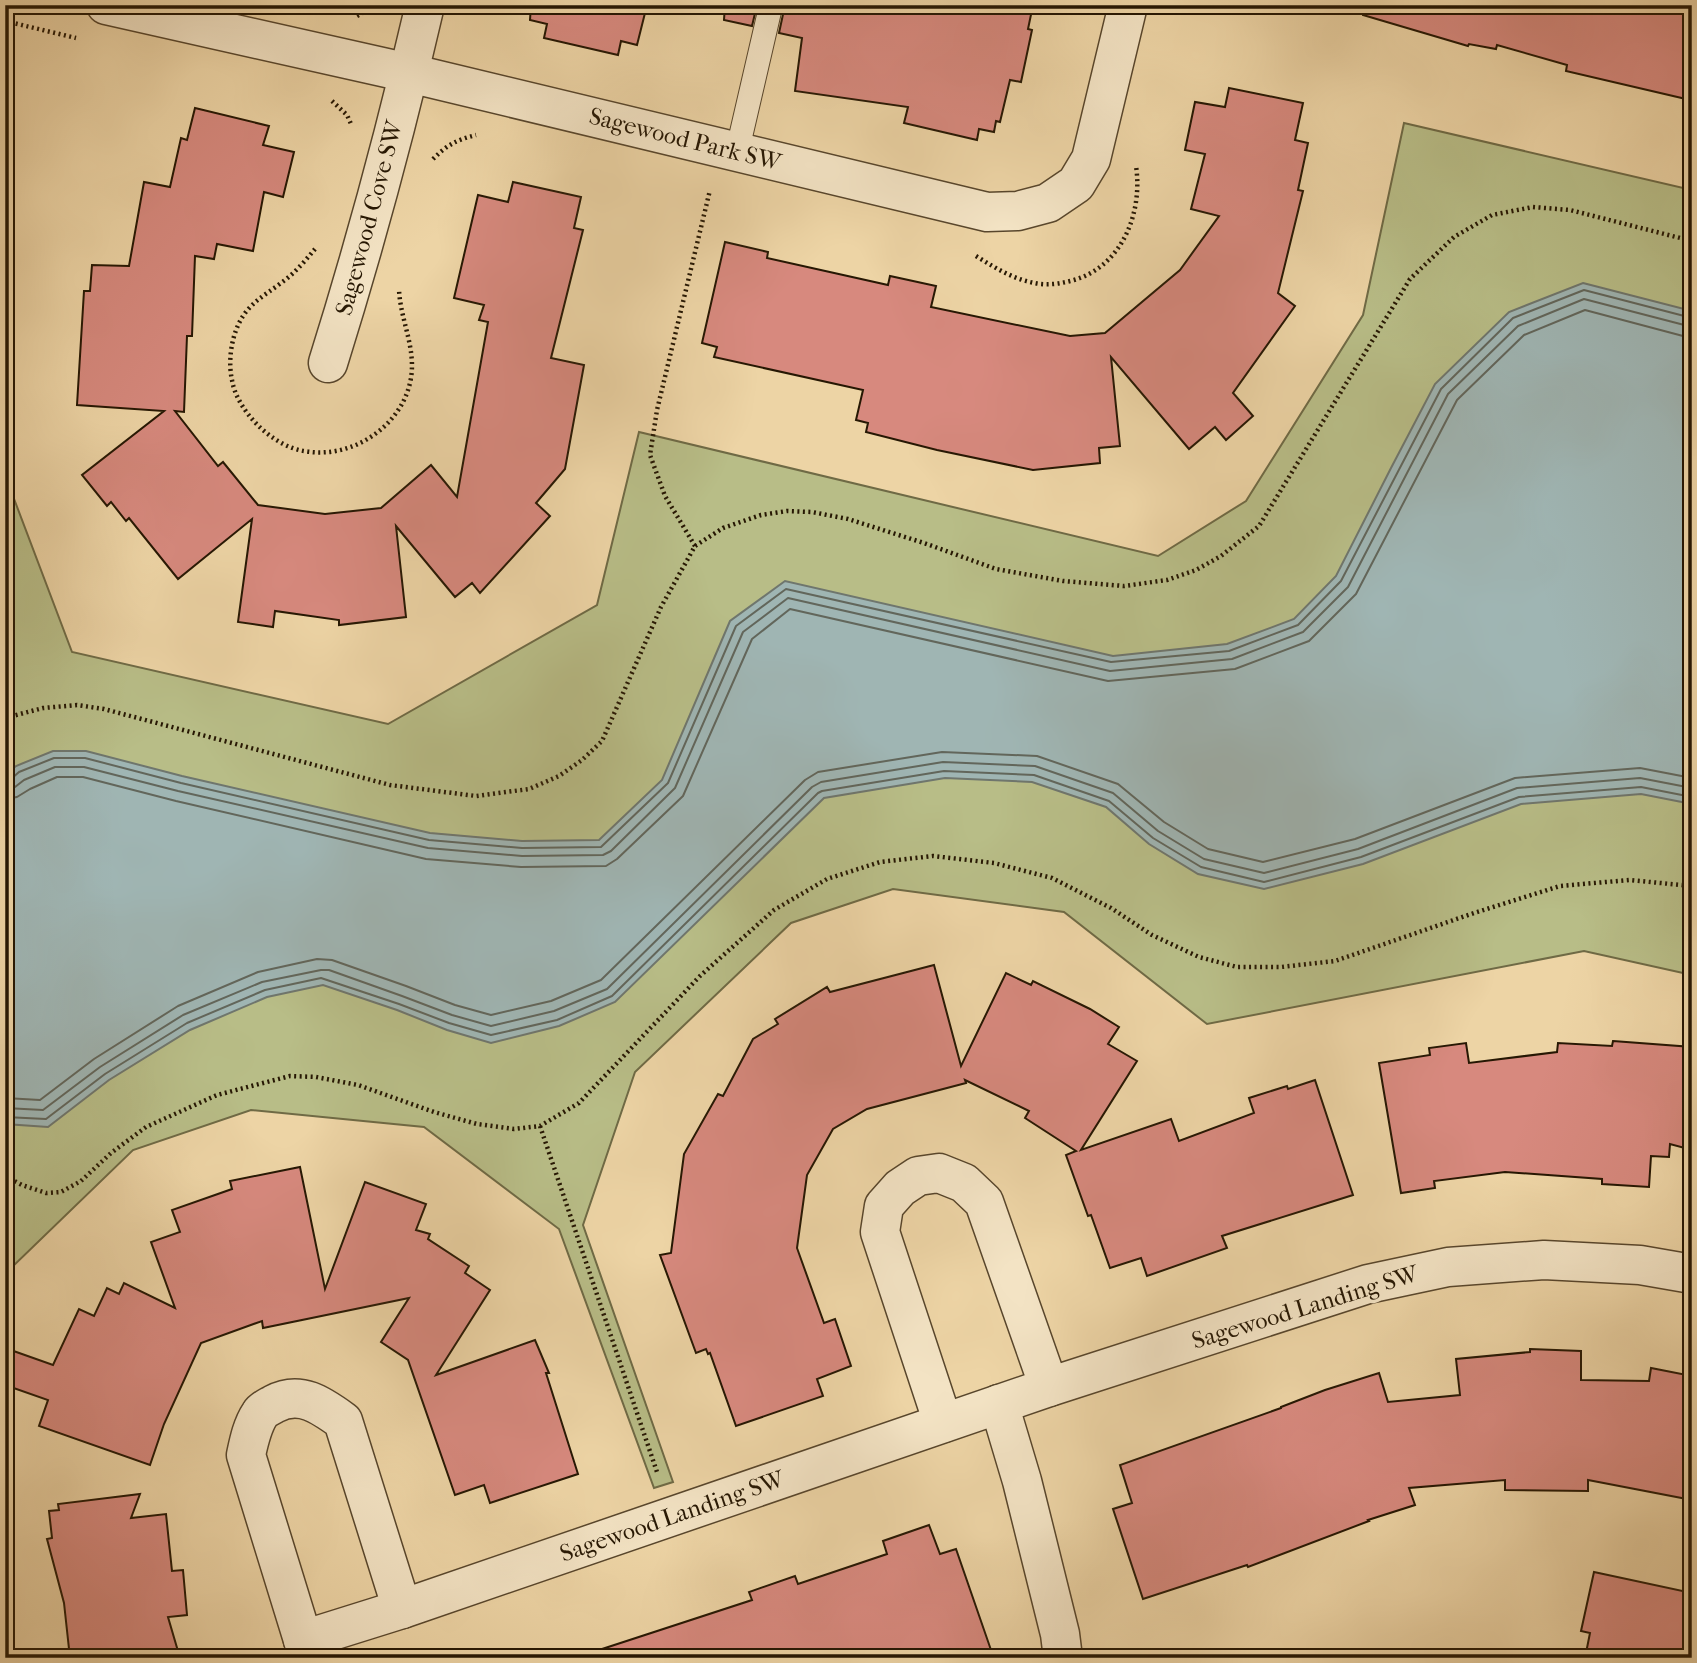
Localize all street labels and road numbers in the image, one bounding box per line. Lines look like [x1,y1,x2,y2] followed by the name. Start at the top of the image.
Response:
[586,102,785,177] street label: Sagewood Park SW
[330,116,409,318] street label: Sagewood Cove SW
[1188,1259,1423,1355] street label: Sagewood Landing SW
[556,1464,789,1568] street label: Sagewood Landing SW

